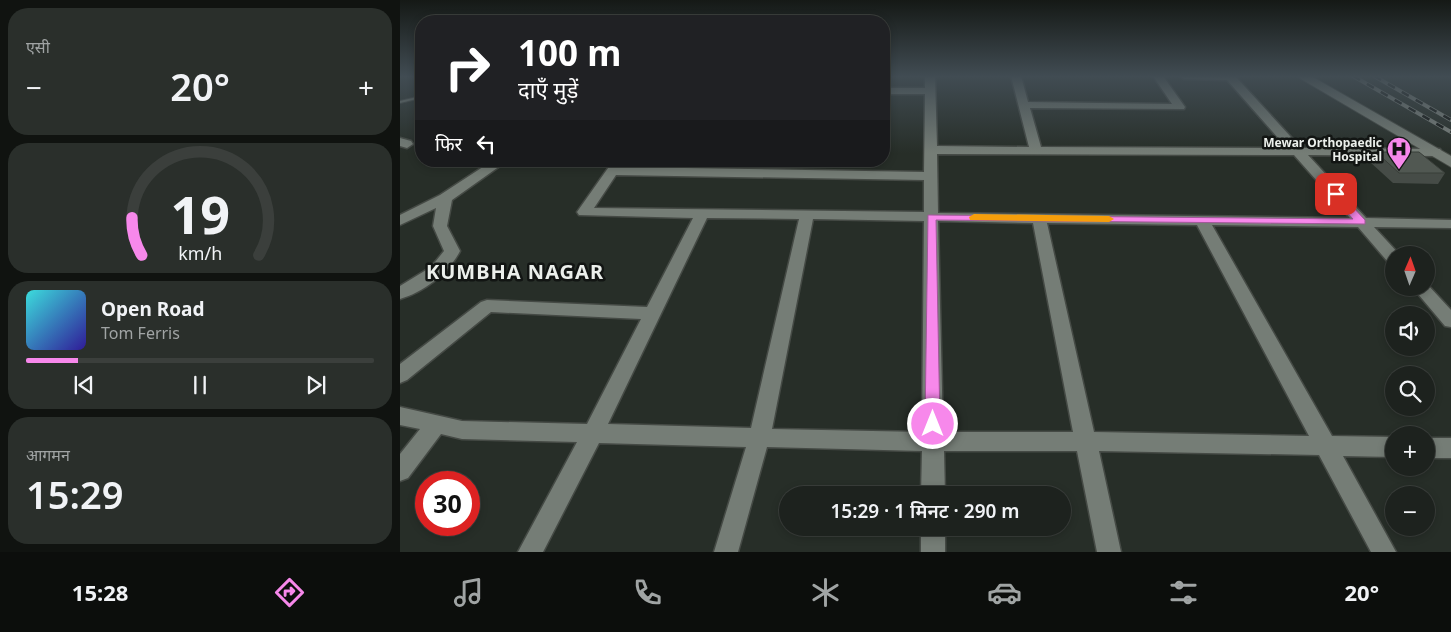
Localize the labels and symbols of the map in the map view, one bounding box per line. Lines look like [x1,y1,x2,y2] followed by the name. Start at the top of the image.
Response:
[1263,134,1382,165] place label: Mewar Orthopaedic Hospital
[1386,136,1412,170] hospital icon: Mewar Orthopaedic Hospital
[1315,173,1357,215] pin
[1385,246,1435,296] north arrow
[426,258,604,285] district label: KUMBHA NAGAR
[906,397,958,449] position arrow
[415,471,480,536] speed limit sign: 30

